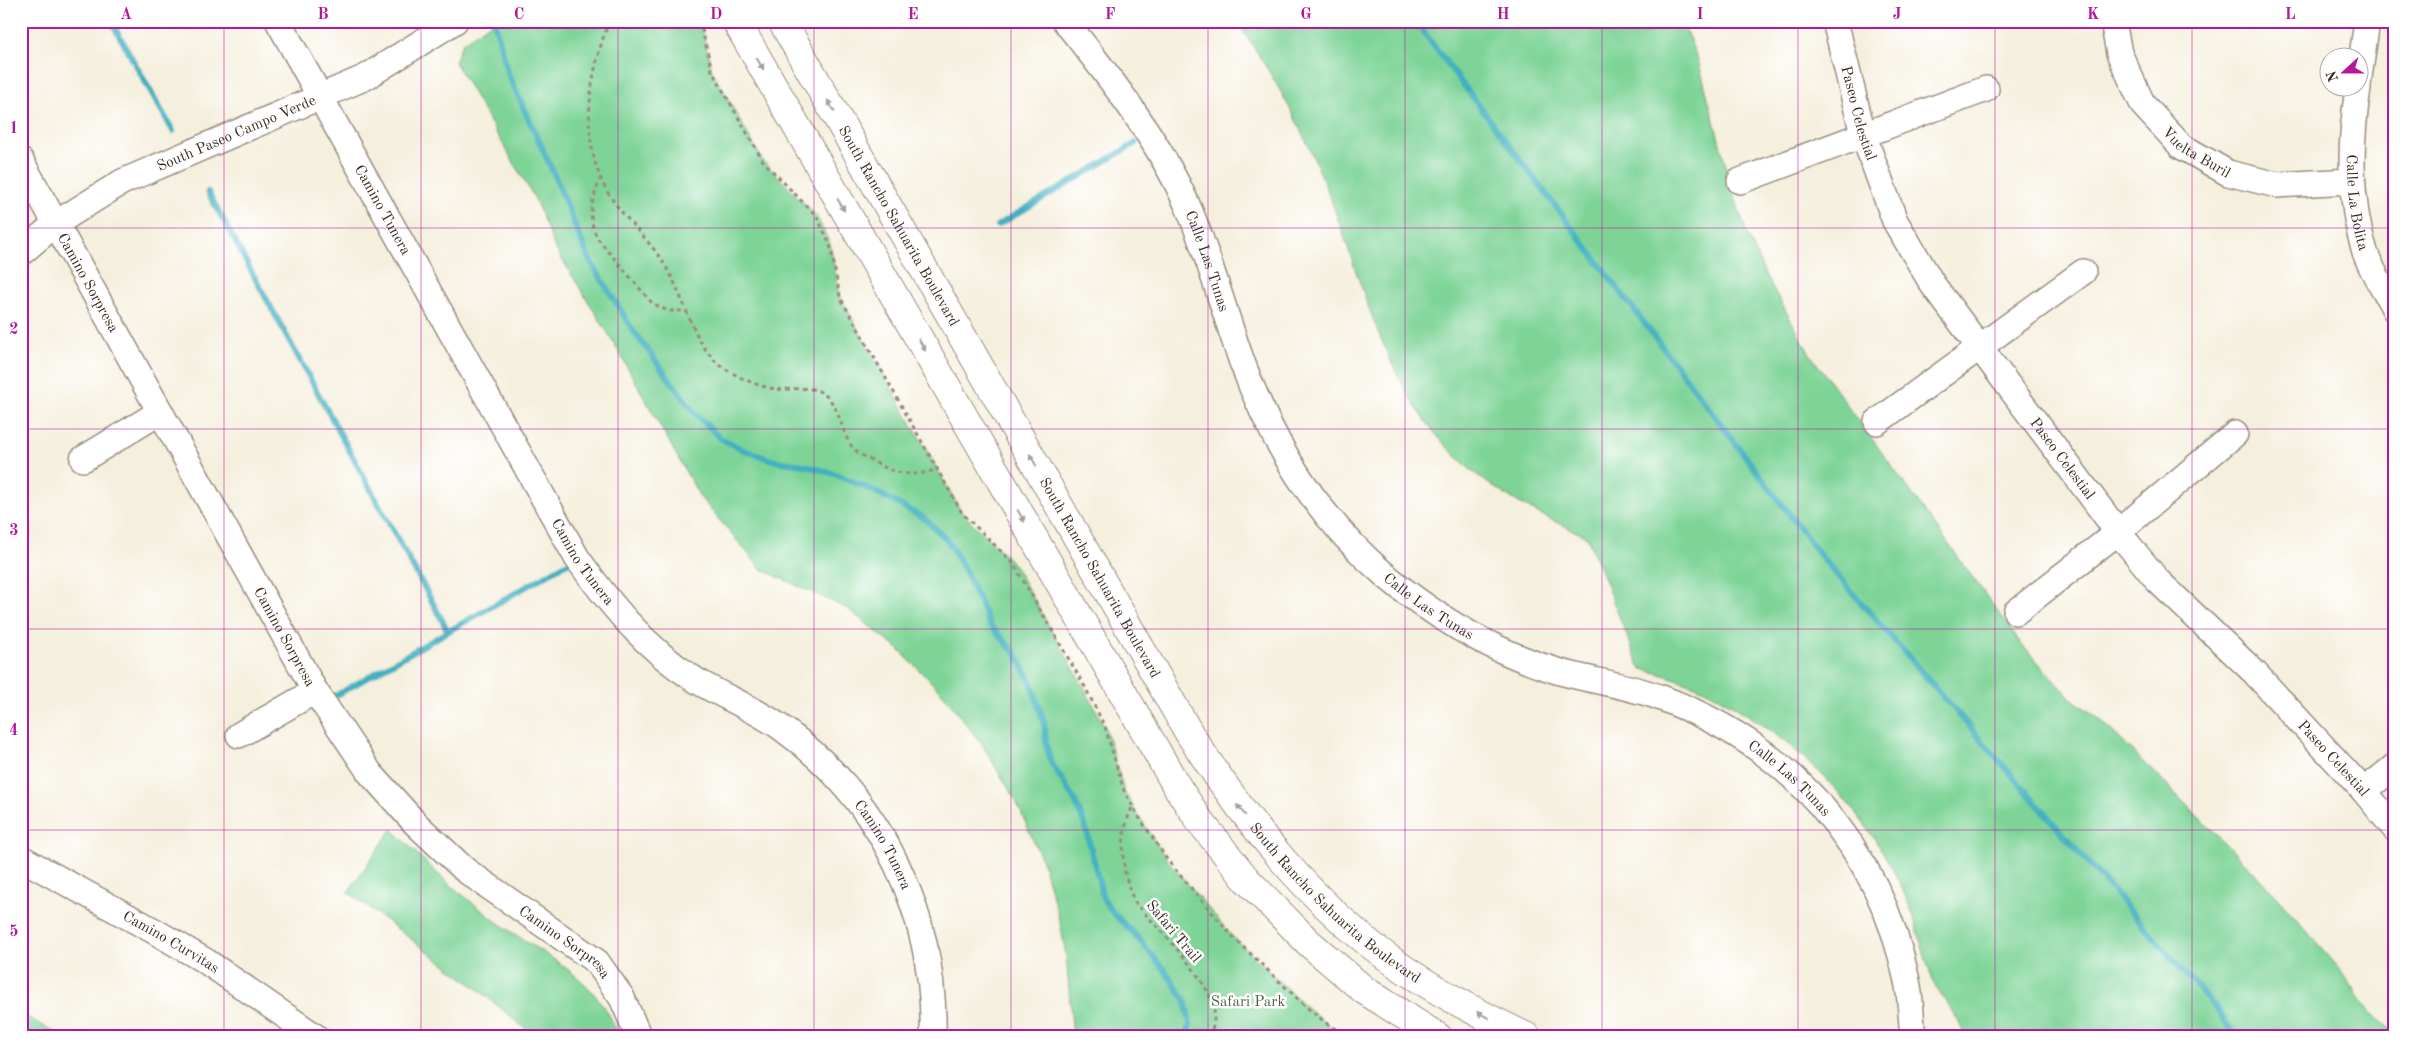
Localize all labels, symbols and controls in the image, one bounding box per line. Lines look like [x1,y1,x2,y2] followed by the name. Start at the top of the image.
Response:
[120,7,132,23] text: A
[317,7,329,23] text: B
[514,7,524,23] text: C
[710,7,722,23] text: D
[907,7,919,23] text: E
[1105,7,1116,23] text: F
[1300,7,1312,23] text: G
[1496,7,1510,23] text: H
[1696,7,1704,23] text: I
[1893,7,1902,23] text: J
[2087,7,2099,23] text: K
[2285,7,2296,23] text: L
[2318,48,2368,98] north arrow
[756,57,765,70] one-way arrow
[1837,65,1878,163] street label: Paseo Celestial
[2324,69,2341,84] text: N
[155,93,318,175] street label: South Paseo Campo Verde
[826,100,835,113] one-way arrow
[9,121,19,137] text: 1
[835,124,961,330] street label: South Rancho Sahuarita Boulevard
[2158,125,2233,182] street label: Vuelta Buril
[2343,154,2370,253] street label: Calle La Bolita
[351,163,413,259] street label: Camino Tunera
[836,198,845,211] one-way arrow
[1182,209,1231,314] street label: Calle Las Tunas
[54,231,121,336] street label: Camino Sorpresa
[9,322,19,338] text: 2
[918,339,927,352] one-way arrow
[2026,416,2097,503] street label: Paseo Celestial
[1029,453,1038,466] one-way arrow
[1036,475,1162,681] street label: South Rancho Sahuarita Boulevard
[1017,509,1025,524] one-way arrow
[548,517,616,609] street label: Camino Tunera
[9,523,19,539] text: 3
[1380,571,1476,643] street label: Calle Las Tunas
[250,585,317,690] street label: Camino Sorpresa
[2294,718,2371,800] street label: Paseo Celestial
[9,723,19,739] text: 4
[1745,738,1833,820] street label: Calle Las Tunas
[851,798,913,893] street label: Camino Tunera
[1236,804,1247,817] one-way arrow
[1246,821,1423,987] street label: South Rancho Sahuarita Boulevard
[1143,898,1203,966] street label: Safari Trail
[515,904,612,982] street label: Camino Sorpresa
[120,909,221,977] street label: Camino Curvitas
[9,924,19,940] text: 5
[1211,995,1285,1010] park label: Safari Park
[1476,1011,1490,1019] one-way arrow

